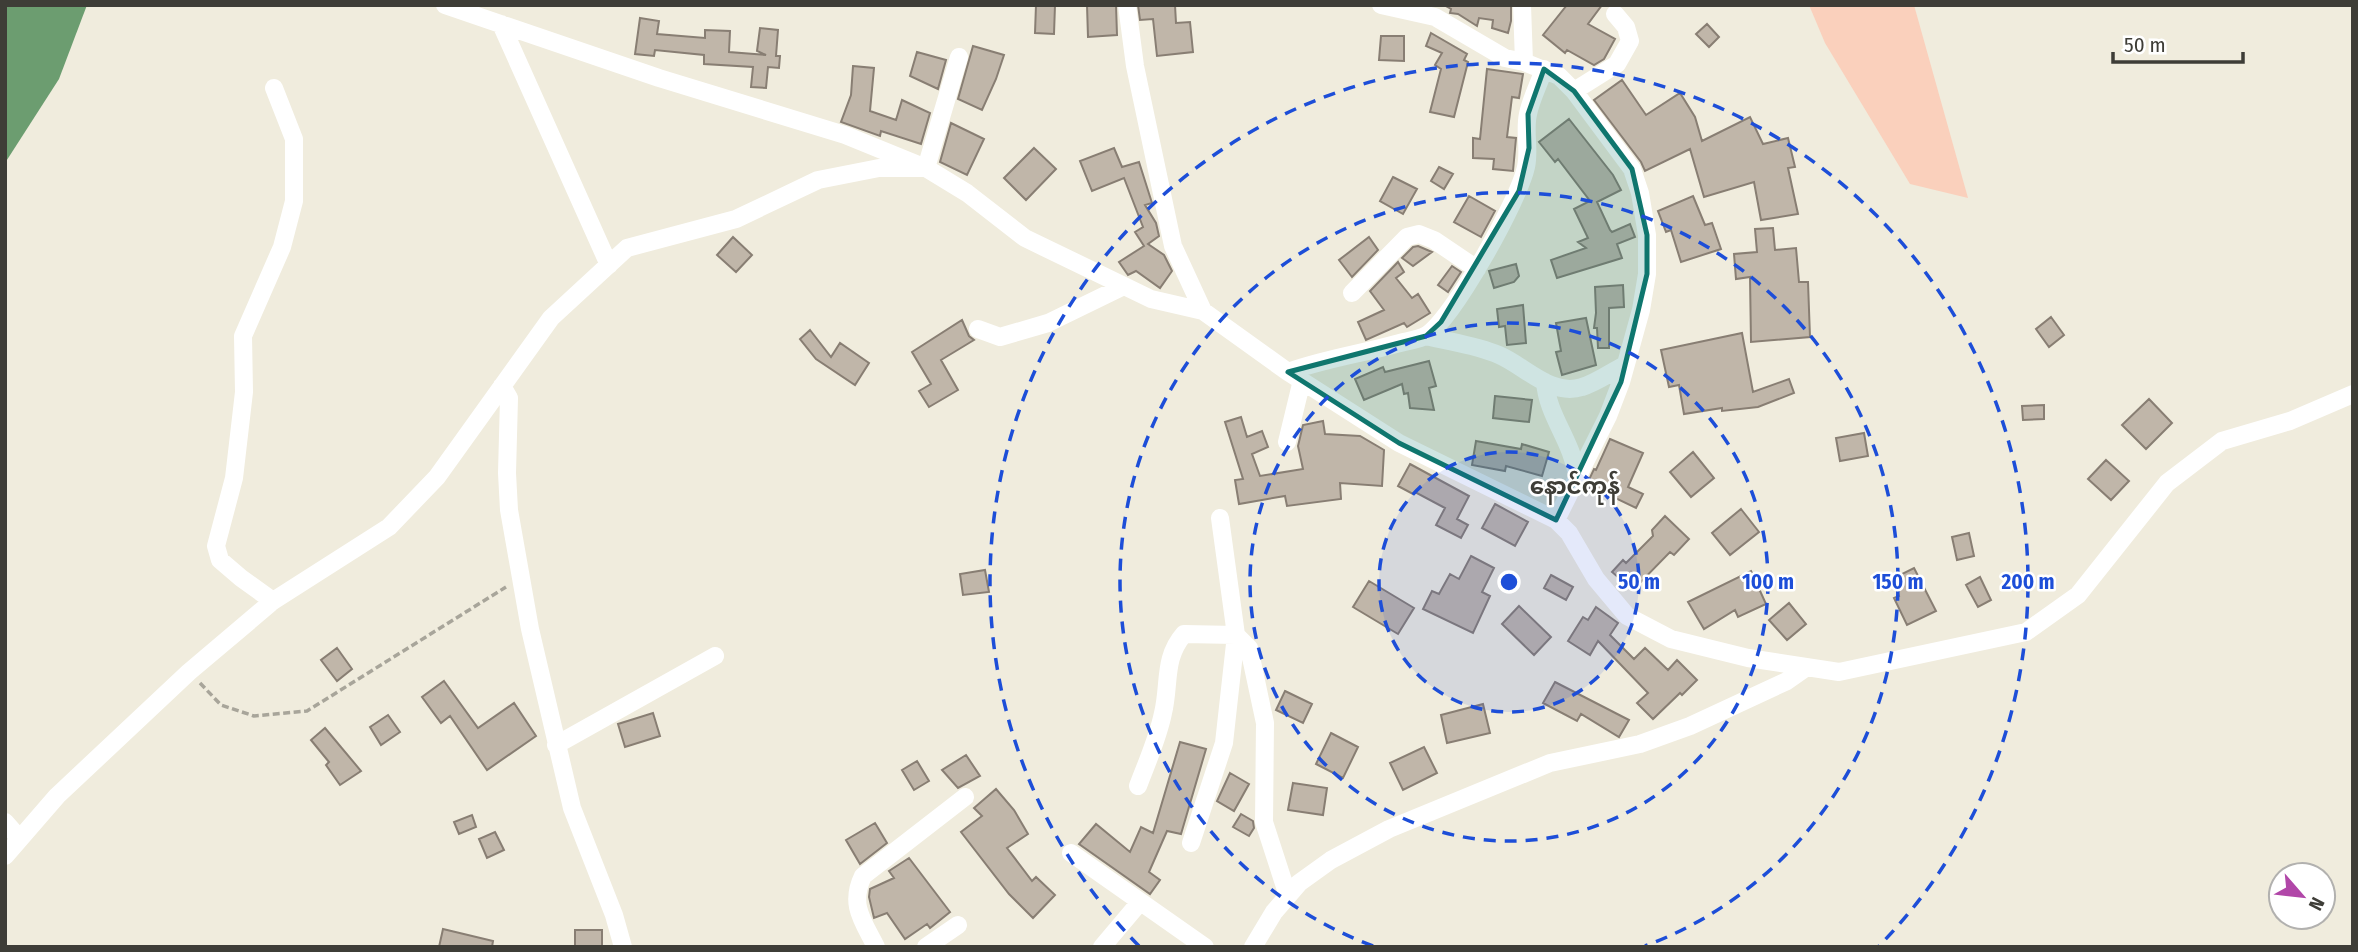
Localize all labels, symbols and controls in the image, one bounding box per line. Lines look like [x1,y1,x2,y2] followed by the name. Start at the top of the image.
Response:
[2113,21,2242,65] scale bar
[2124,32,2166,58] text: 50 m
[1530,470,1620,505] district label: နောင်ကုန်
[1618,569,1660,595] text: 50 m
[1742,569,1794,595] text: 100 m
[1872,569,1924,595] text: 150 m
[2000,569,2055,595] text: 200 m
[1497,570,1521,594] centre of rings
[2267,861,2337,931] north arrow
[2304,893,2329,914] text: N

